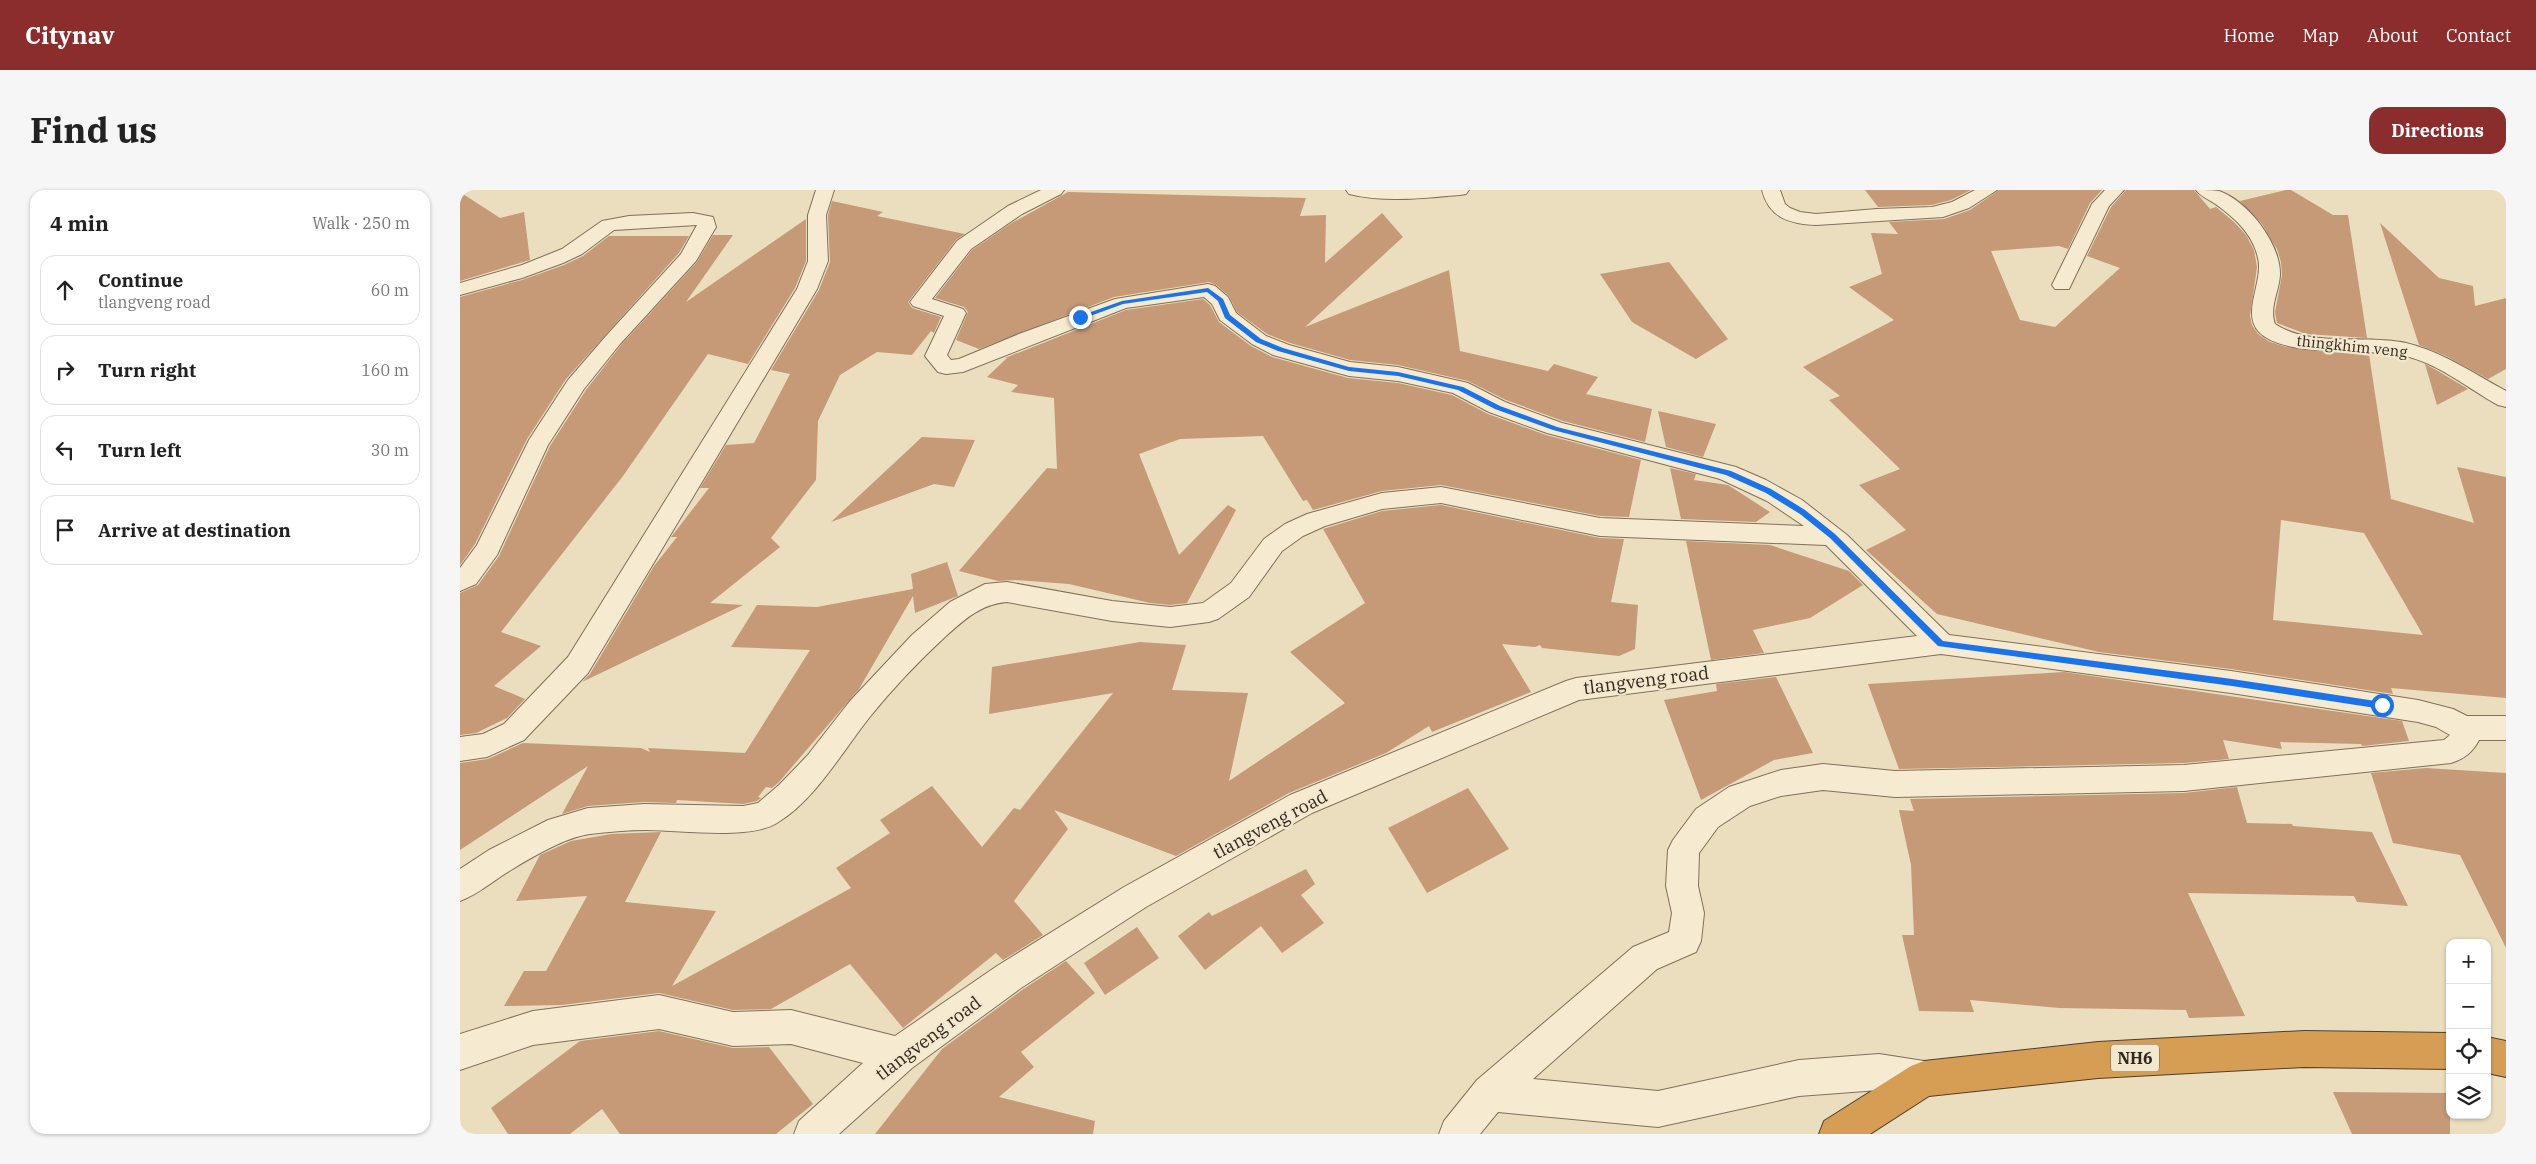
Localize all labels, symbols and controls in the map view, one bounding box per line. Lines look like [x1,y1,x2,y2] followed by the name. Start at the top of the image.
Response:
[25,19,114,51] text: Citynav
[2223,24,2275,47] text: Home
[2303,24,2339,47] text: Map
[2367,24,2418,47] text: About
[2446,24,2511,47] text: Contact
[30,107,157,153] text: Find us
[2369,107,2506,154] button: Directions
[50,209,109,237] text: 4 min
[312,213,410,233] text: Walk · 250 m
[98,268,183,292] text: Continue
[51,276,79,304] icon: ahead
[371,280,409,300] text: 60 m
[98,292,211,312] text: tlangveng road
[1069,306,1092,329] route end
[2296,331,2408,361] street label: thingkhim veng
[51,356,79,384] icon: right
[98,358,196,382] text: Turn right
[361,360,409,380] text: 160 m
[51,436,79,464] icon: left
[98,438,181,462] text: Turn left
[371,440,409,460] text: 30 m
[51,516,79,544] icon: arrive
[98,518,291,542] text: Arrive at destination
[1582,661,1710,699] street label: tlangveng road
[2371,694,2394,717] route start
[1209,784,1331,864] street label: tlangveng road
[2446,939,2491,1119] map controls
[2446,939,2491,984] button: +
[2446,984,2491,1029] button: −
[870,991,986,1085] street label: tlangveng road
[2446,1029,2491,1074] button: locate
[2111,1044,2159,1071] road number: NH6
[2446,1074,2491,1119] button: layers

